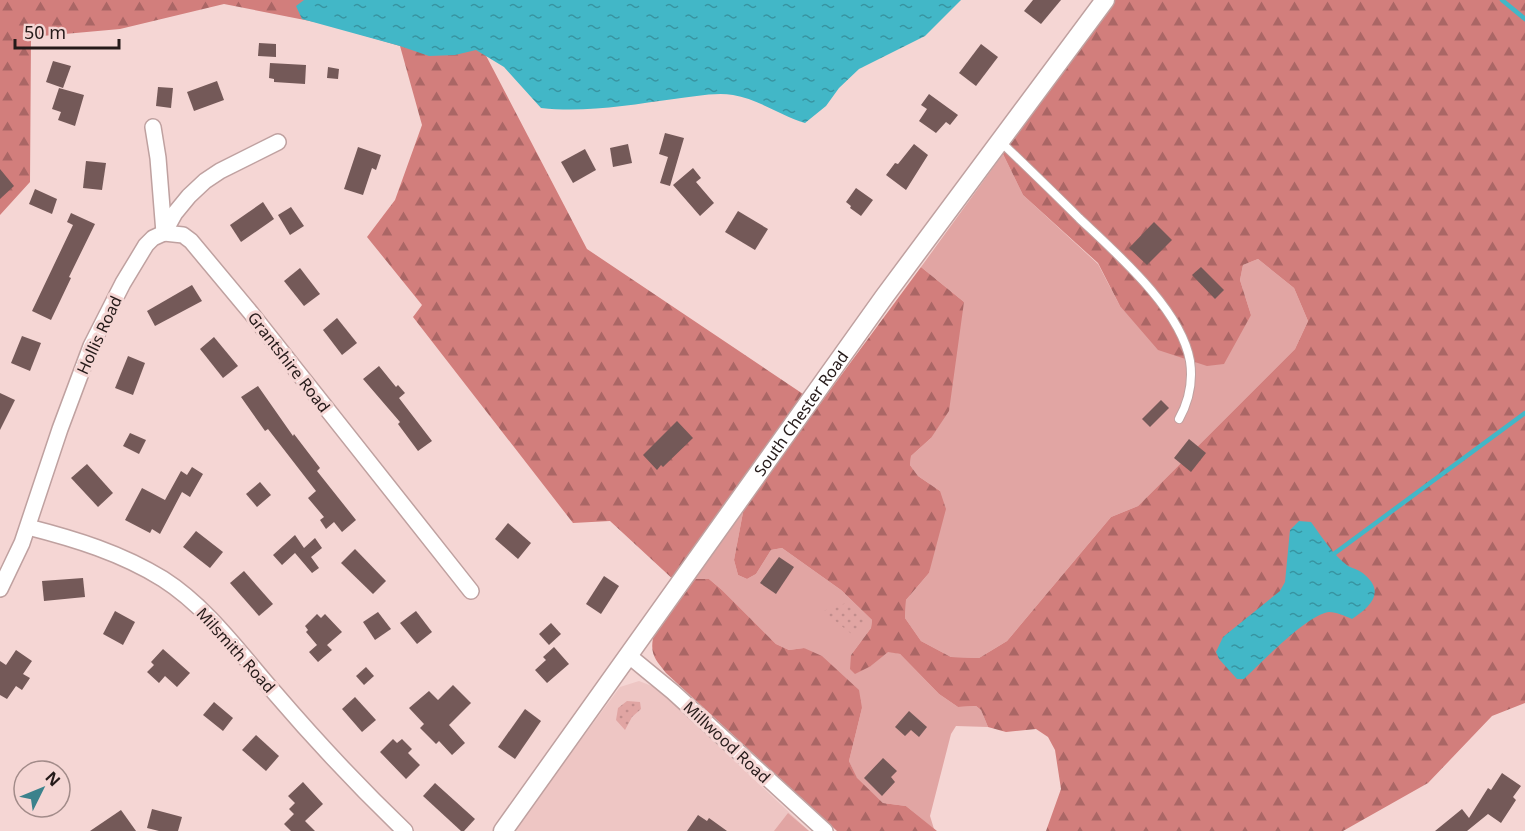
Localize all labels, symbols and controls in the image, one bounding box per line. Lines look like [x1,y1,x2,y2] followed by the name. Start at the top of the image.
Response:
[15,12,118,50] scale bar
[24,20,66,44] text: 50 m
[71,292,127,378] street label: Hollis Road
[243,307,335,417] street label: Grantshire Road
[749,346,853,480] street label: South Chester Road
[192,603,280,697] street label: Milsmith Road
[679,696,775,788] street label: Millwood Road
[12,759,72,819] north arrow
[40,767,65,791] text: N

